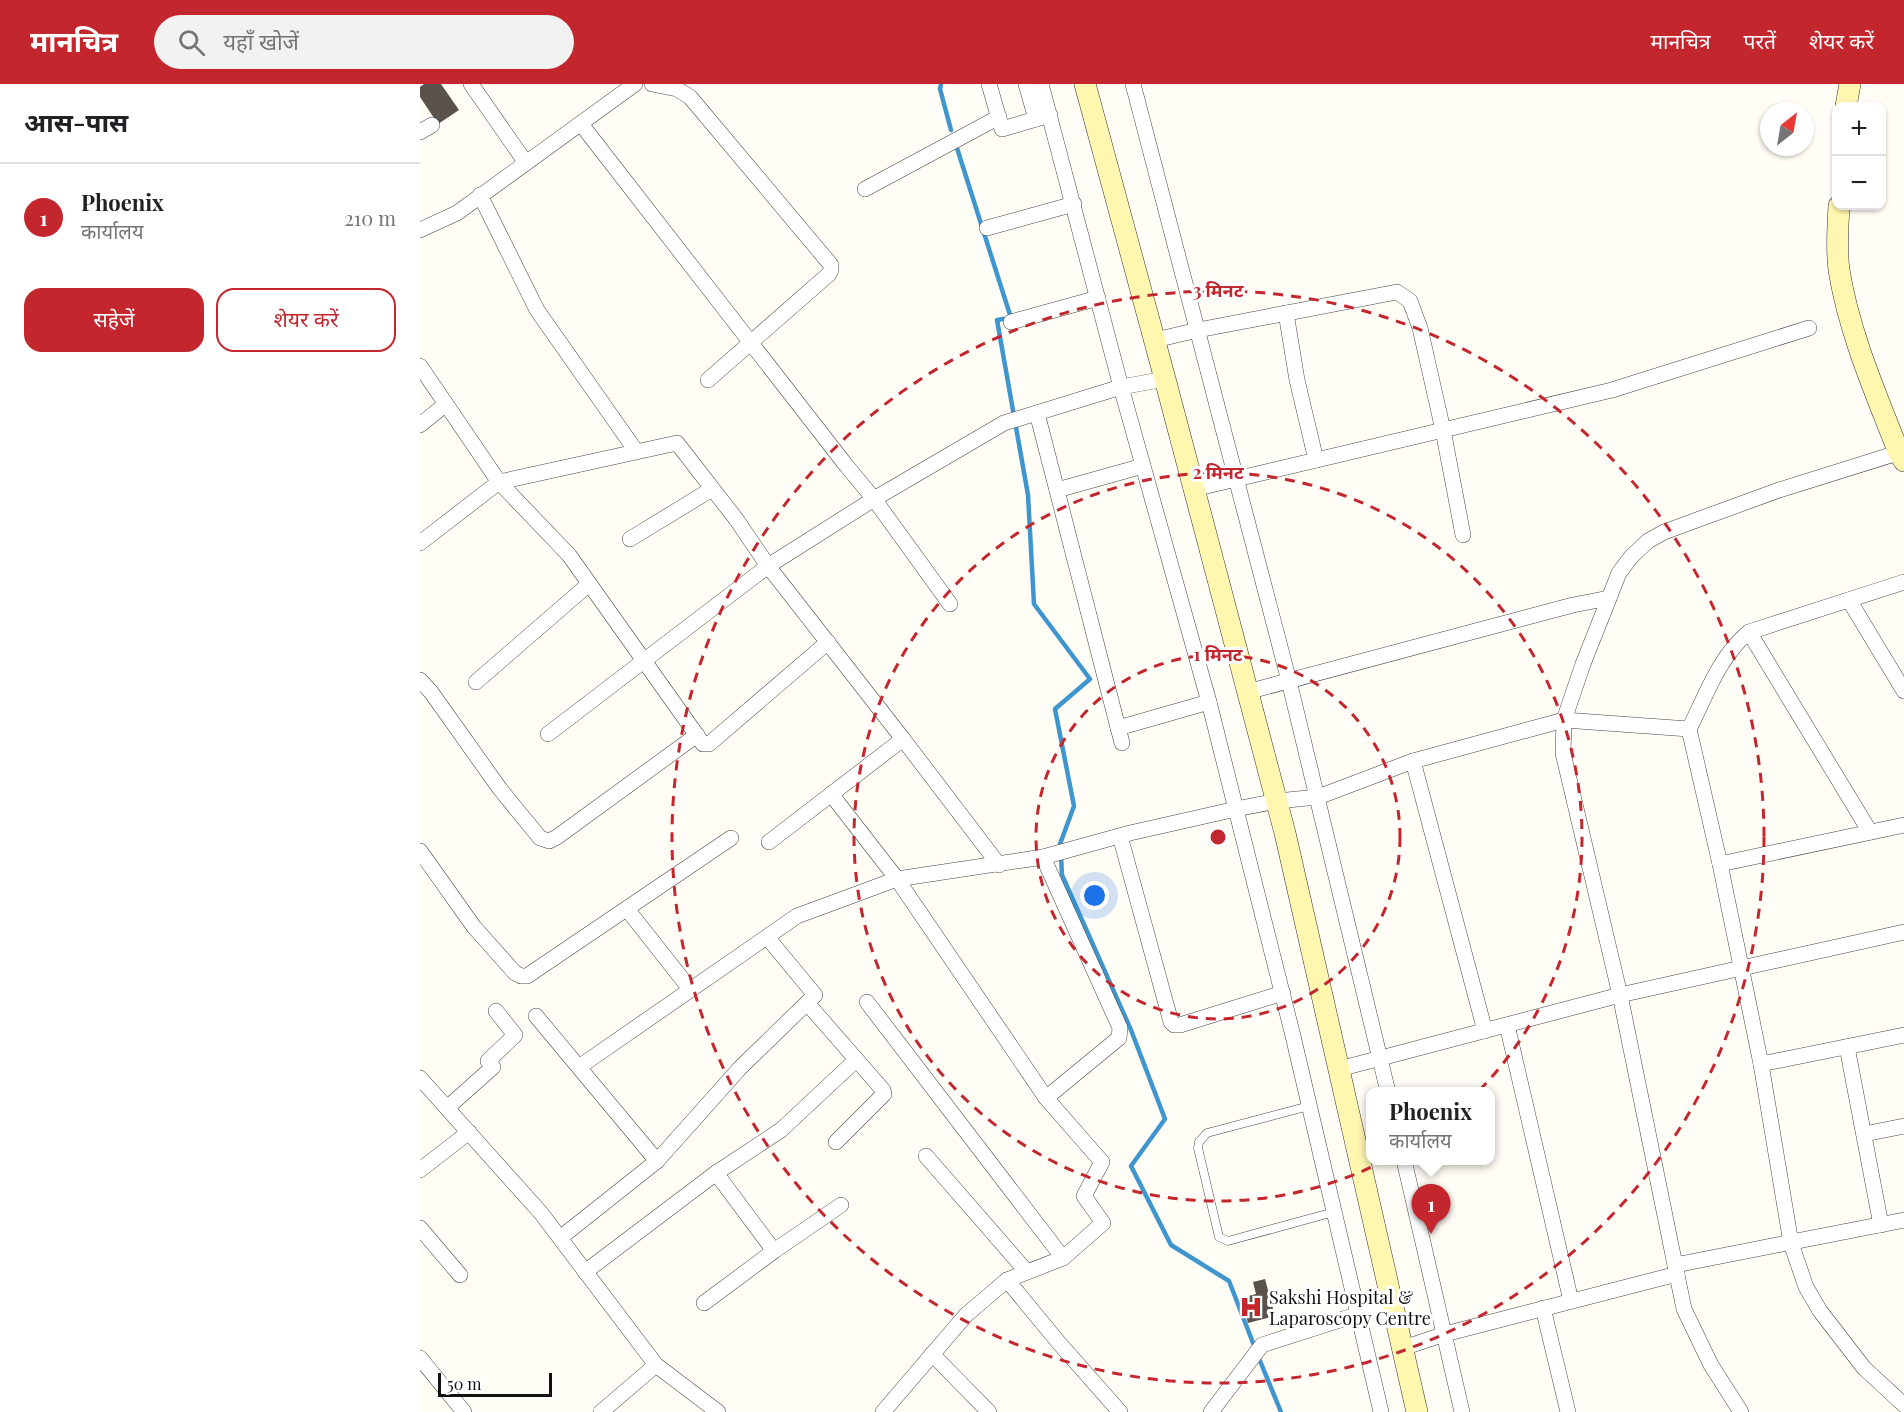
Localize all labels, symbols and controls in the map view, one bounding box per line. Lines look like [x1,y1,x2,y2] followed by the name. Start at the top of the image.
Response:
[154,15,574,69] search box
[30,22,118,59] text: मानचित्र
[175,26,208,59] icon: search
[223,26,299,56] text: यहाँ खोजें
[1650,26,1711,54] text: मानचित्र
[1744,26,1776,54] text: परतें
[1809,26,1874,54] text: शेयर करें
[1760,102,1814,156] north arrow
[1832,102,1886,210] map controls
[1832,102,1886,156] button: +
[24,104,128,139] text: आस-पास
[1832,156,1886,210] button: −
[81,187,164,217] text: Phoenix
[40,204,47,231] text: 1
[344,204,396,231] text: 210 m
[81,217,143,244] text: कार्यालय
[1193,278,1244,302] text: 3 मिनट
[24,288,204,352] button: सहेजें
[216,288,396,352] button: शेयर करें
[1192,460,1244,484] text: 2 मिनट
[1194,642,1243,666] text: 1 मिनट
[1208,827,1228,847] centre of rings
[1080,881,1109,910] your location
[1366,1087,1495,1165] popup
[1389,1096,1472,1126] text: Phoenix
[1389,1126,1452,1153] text: कार्यालय
[1412,1184,1450,1234] pin: 1
[1269,1285,1431,1330] place label: Sakshi Hospital & Laparoscopy Centre
[1238,1294,1264,1320] hospital icon: Sakshi Hospital & Laparoscopy Centre
[438,1370,552,1398] scale bar
[447,1373,481,1394] text: 50 m

